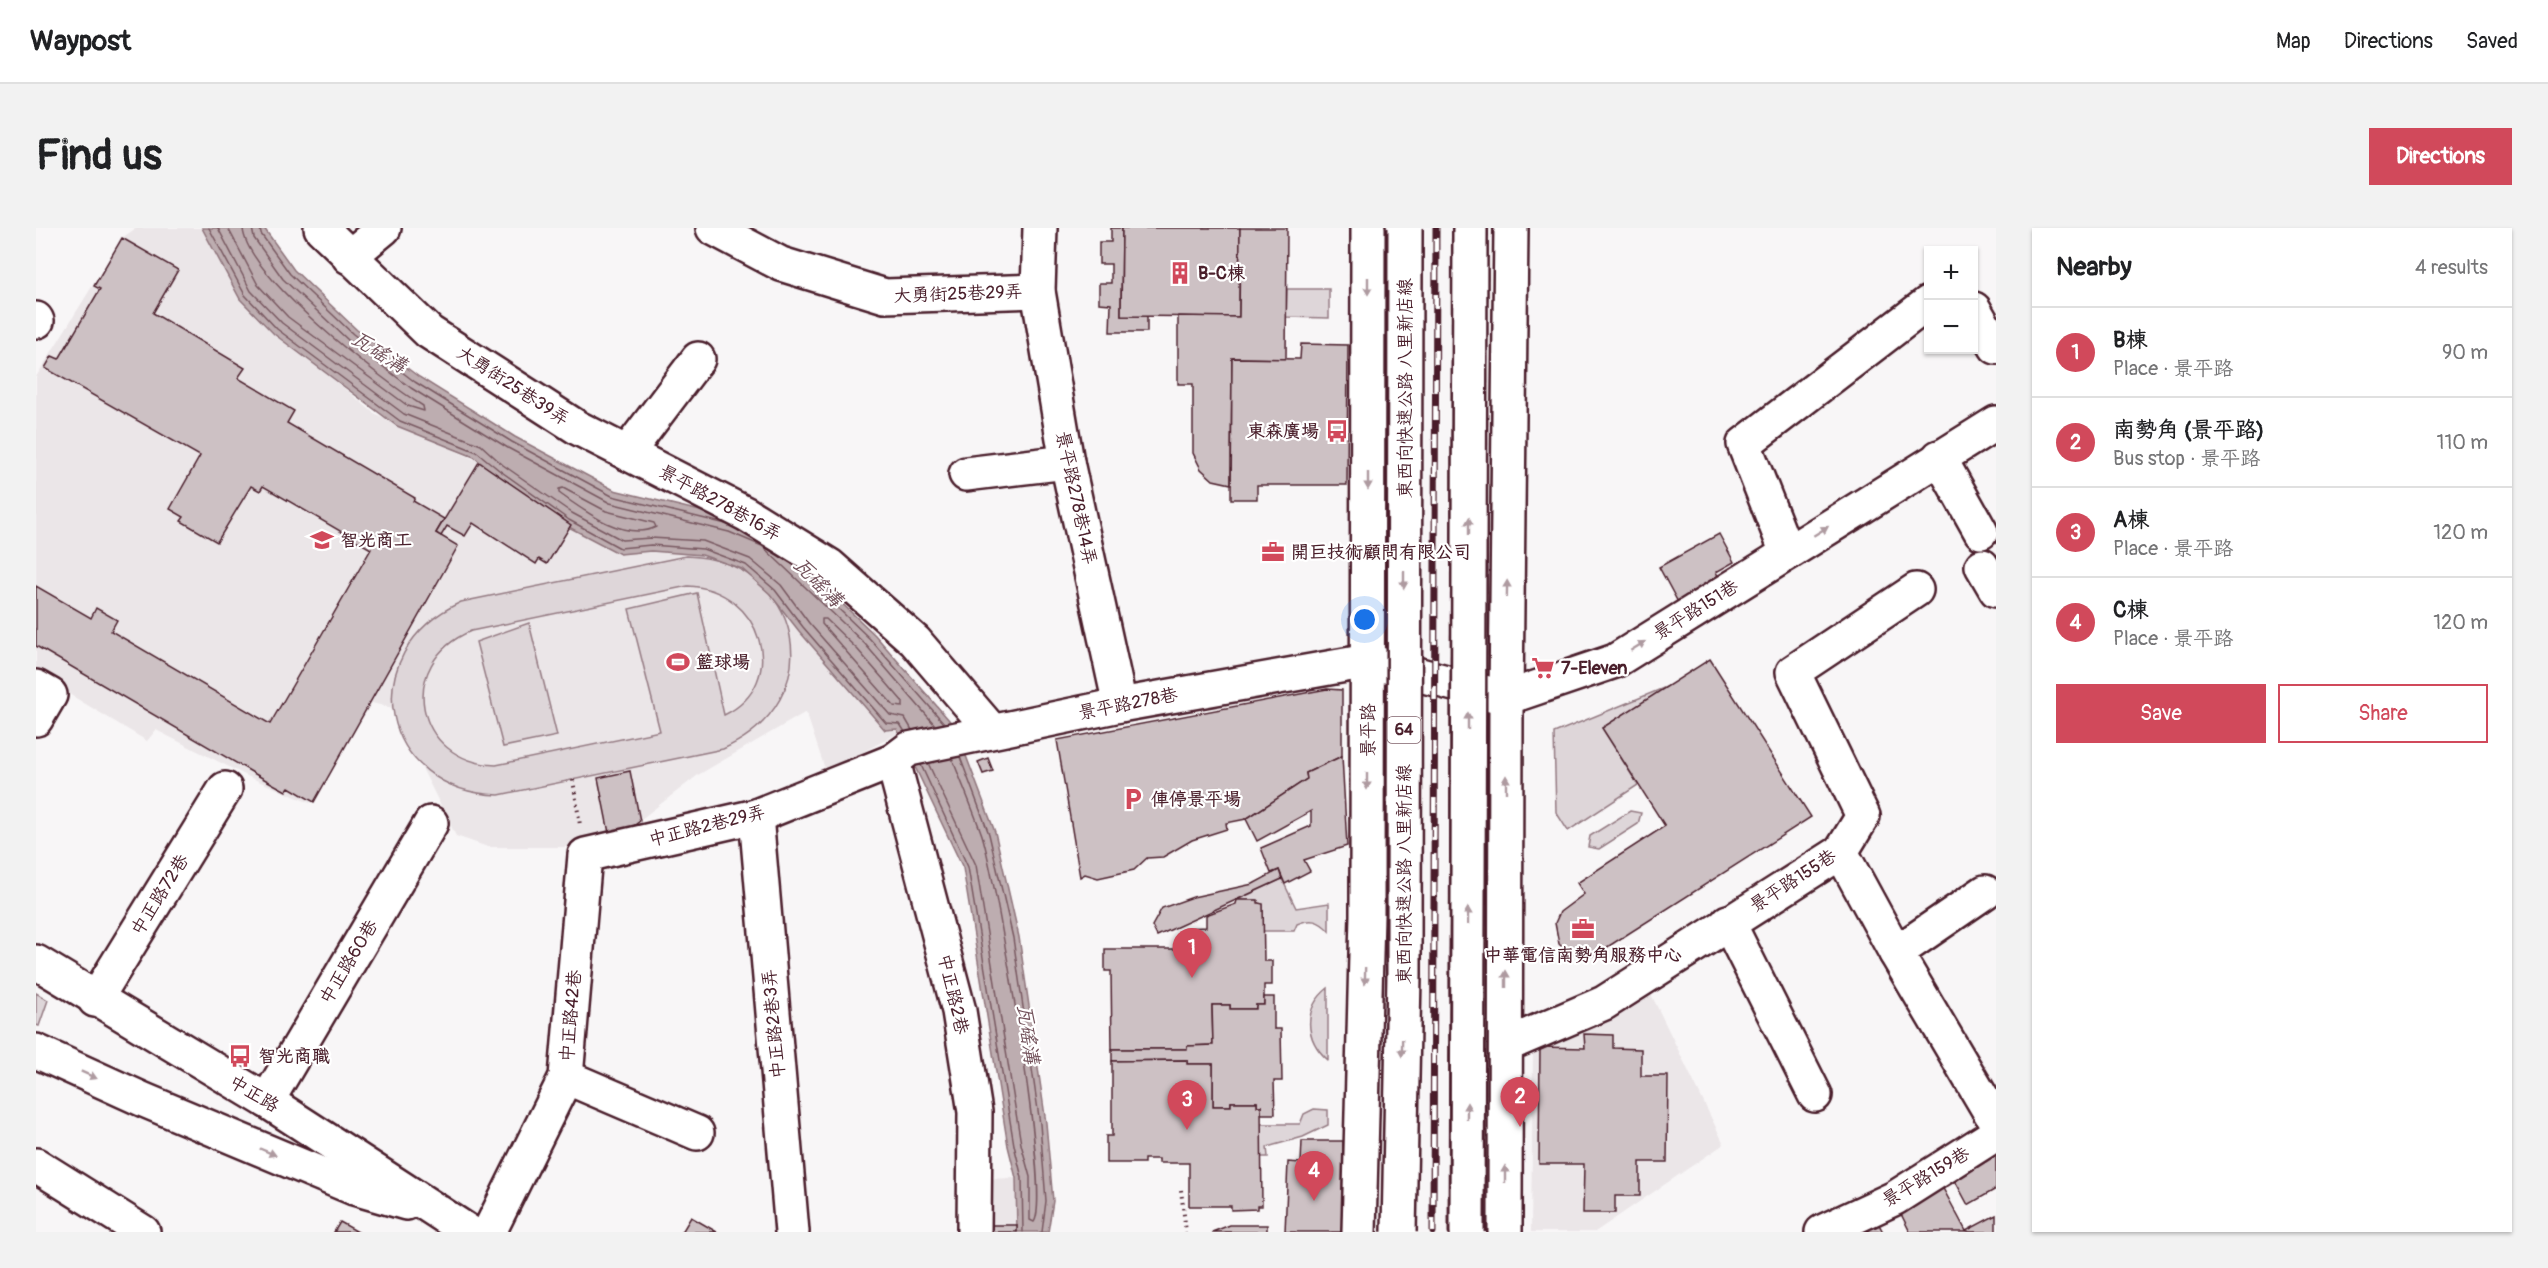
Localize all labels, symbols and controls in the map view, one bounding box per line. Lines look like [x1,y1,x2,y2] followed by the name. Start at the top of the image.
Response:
[30,24,131,59] text: Waypost
[2276,28,2311,55] text: Map
[2344,28,2433,55] text: Directions
[2466,28,2518,55] text: Saved
[2369,128,2512,185] button: Directions
[36,130,162,182] text: Find us
[1924,246,1978,354] map controls
[1924,246,1978,300] button: +
[2056,251,2132,283] text: Nearby
[2415,255,2488,280] text: 4 results
[1167,260,1193,286] building icon: B-C棟
[1198,262,1246,285] place label: B-C棟
[1363,277,1373,296] one-way arrow
[1394,278,1417,498] street label: 東西向快速公路 八里新店線
[893,280,1023,308] street label: 大勇街25巷29弄
[1924,300,1978,354] button: −
[347,326,413,379] water label: 瓦磘溝
[2113,326,2147,354] text: B棟
[2072,340,2079,365] text: 1
[2442,340,2488,365] text: 90 m
[453,341,573,431] street label: 大勇街25巷39弄
[2113,356,2233,381] text: Place · 景平路
[2113,416,2265,444] text: 南勢角 (景平路)
[1324,418,1350,444] bus stop icon: 東森廣場
[1247,420,1319,443] place label: 東森廣場
[1051,429,1101,567] street label: 景平路278巷14弄
[2070,430,2081,455] text: 2
[2437,430,2488,455] text: 110 m
[2113,446,2260,471] text: Bus stop · 景平路
[655,460,785,546] street label: 景平路278巷16弄
[1363,472,1373,491] one-way arrow
[2113,506,2149,534] text: A棟
[1464,516,1474,535] one-way arrow
[2070,520,2081,545] text: 3
[2433,520,2488,545] text: 120 m
[1813,526,1829,537] one-way arrow
[309,527,335,553] school or university icon: 智光商工
[340,529,412,552] place label: 智光商工
[2113,536,2233,561] text: Place · 景平路
[1260,539,1286,565] office icon: 開巨技術顧問有限公司
[1291,541,1471,564] place label: 開巨技術顧問有限公司
[788,552,849,613] water label: 瓦磘溝
[1399,571,1409,590] one-way arrow
[1649,575,1743,645] street label: 景平路151巷
[1502,579,1512,598] one-way arrow
[2113,596,2149,624] text: C棟
[1350,605,1379,634] your location
[2070,610,2081,635] text: 4
[2433,610,2488,635] text: 120 m
[2113,626,2233,651] text: Place · 景平路
[1630,641,1647,652] one-way arrow
[665,649,691,675] sports icon: 籃球場
[696,651,750,674] place label: 籃球場
[1530,655,1556,681] supermarket icon: 7-Eleven
[1561,657,1628,680] place label: 7-Eleven
[1076,683,1180,725] street label: 景平路278巷
[2056,684,2266,743] button: Save
[2278,684,2488,743] button: Share
[1357,703,1380,757] street label: 景平路
[1464,711,1473,730] one-way arrow
[1388,717,1420,743] road number: 64
[1393,764,1416,984] street label: 東西向快速公路 八里新店線
[1362,772,1372,791] one-way arrow
[1501,774,1511,793] one-way arrow
[1120,786,1146,812] parking icon: 俥停景平場
[1151,788,1241,811] place label: 俥停景平場
[646,800,768,852] street label: 中正路2巷29弄
[1745,845,1841,917] street label: 景平路155巷
[126,850,194,940] street label: 中正路72巷
[1463,906,1473,925] one-way arrow
[315,915,383,1009] street label: 中正路60巷
[1570,916,1596,942] office icon: 中華電信南勢角服務中心
[1172,928,1212,978] pin: 1
[1484,944,1682,967] place label: 中華電信南勢角服務中心
[933,951,973,1037] street label: 中正路2巷
[1360,967,1369,986] one-way arrow
[758,968,790,1080] street label: 中正路2巷3弄
[556,969,586,1063] street label: 中正路42巷
[1501,969,1511,988] one-way arrow
[1011,1003,1045,1067] water label: 瓦磘溝
[1398,1039,1407,1058] one-way arrow
[227,1043,253,1069] bus stop icon: 智光商職
[258,1045,330,1068] place label: 智光商職
[81,1070,99,1080] one-way arrow
[225,1070,283,1118] street label: 中正路
[1500,1078,1540,1127] pin: 2
[1168,1080,1206,1130] pin: 3
[1462,1101,1472,1120] one-way arrow
[1878,1142,1974,1212] street label: 景平路159巷
[260,1147,278,1157] one-way arrow
[1294,1152,1334,1201] pin: 4
[1500,1164,1510,1183] one-way arrow

